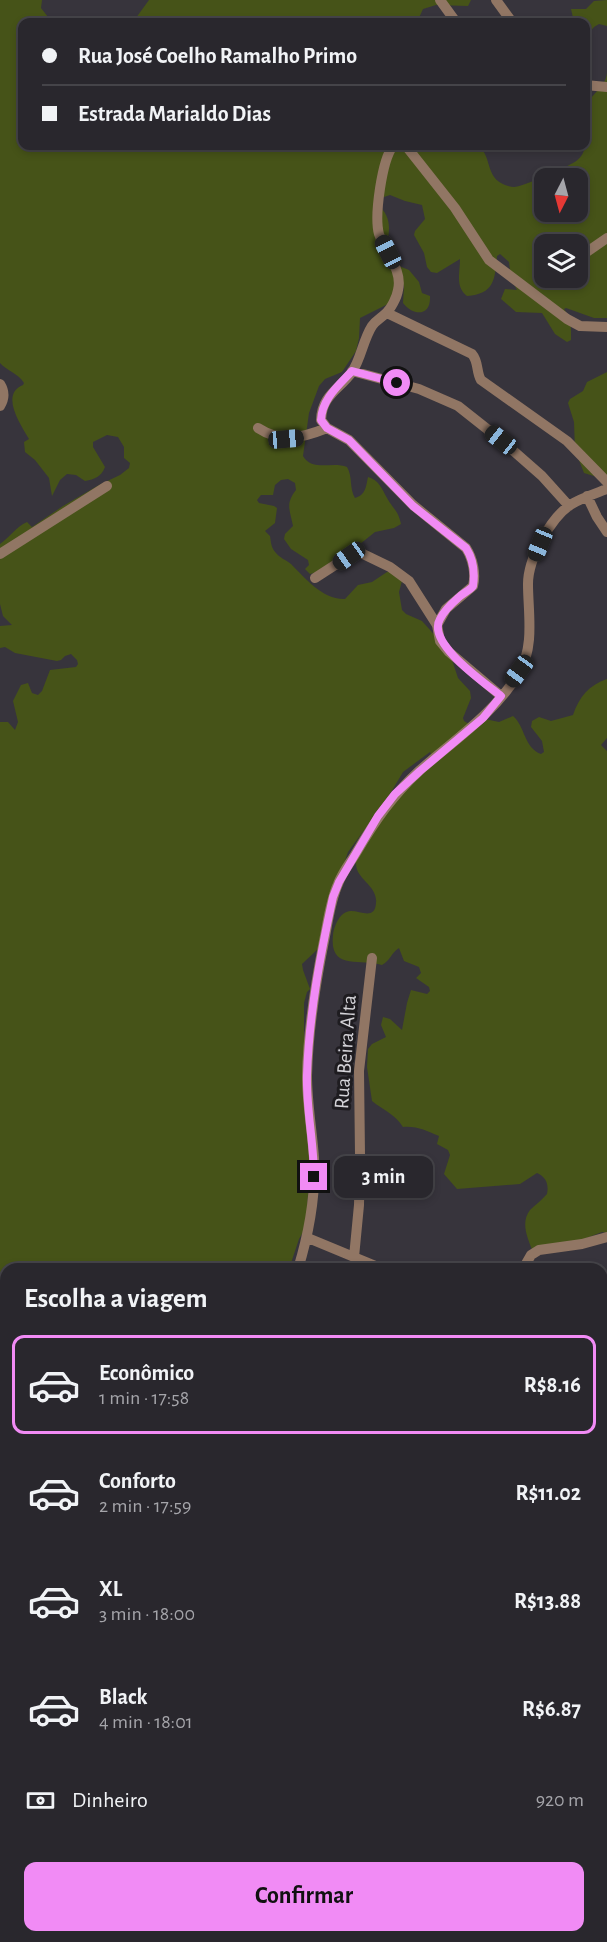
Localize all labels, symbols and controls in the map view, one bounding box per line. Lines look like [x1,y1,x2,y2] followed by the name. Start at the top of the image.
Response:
[78,45,357,67] text: Rua José Coelho Ramalho Primo
[78,103,271,125] text: Estrada Marialdo Dias
[534,168,588,222] north arrow
[534,168,588,288] map controls
[372,232,404,272] car
[534,234,588,288] button: layers
[383,369,410,396] route start
[481,422,521,458] car
[267,428,305,450] car
[525,524,555,564] car
[329,538,369,574] car
[501,651,537,691] car
[331,994,360,1110] street label: Rua Beira Alta
[335,1156,434,1198] callout: 3 min
[300,1163,327,1190] route end
[362,1167,405,1187] text: 3 min
[24,1285,207,1312] text: Escolha a viagem
[27,1358,81,1412] icon: car
[99,1362,194,1384] text: Econômico
[524,1374,581,1396] text: R$8.16
[99,1388,189,1408] text: 1 min · 17:58
[27,1466,81,1520] icon: car
[99,1470,176,1492] text: Conforto
[515,1482,581,1504] text: R$11.02
[99,1496,191,1516] text: 2 min · 17:59
[27,1574,81,1628] icon: car
[99,1578,122,1600] text: XL
[514,1590,581,1612] text: R$13.88
[99,1604,195,1624] text: 3 min · 18:00
[27,1682,81,1736] icon: car
[99,1686,147,1708] text: Black
[522,1698,581,1720] text: R$6.87
[99,1712,193,1732] text: 4 min · 18:01
[24,1784,57,1817] icon: cash
[72,1789,148,1811] text: Dinheiro
[536,1790,584,1810] text: 920 m
[24,1862,584,1931] button: Confirmar

